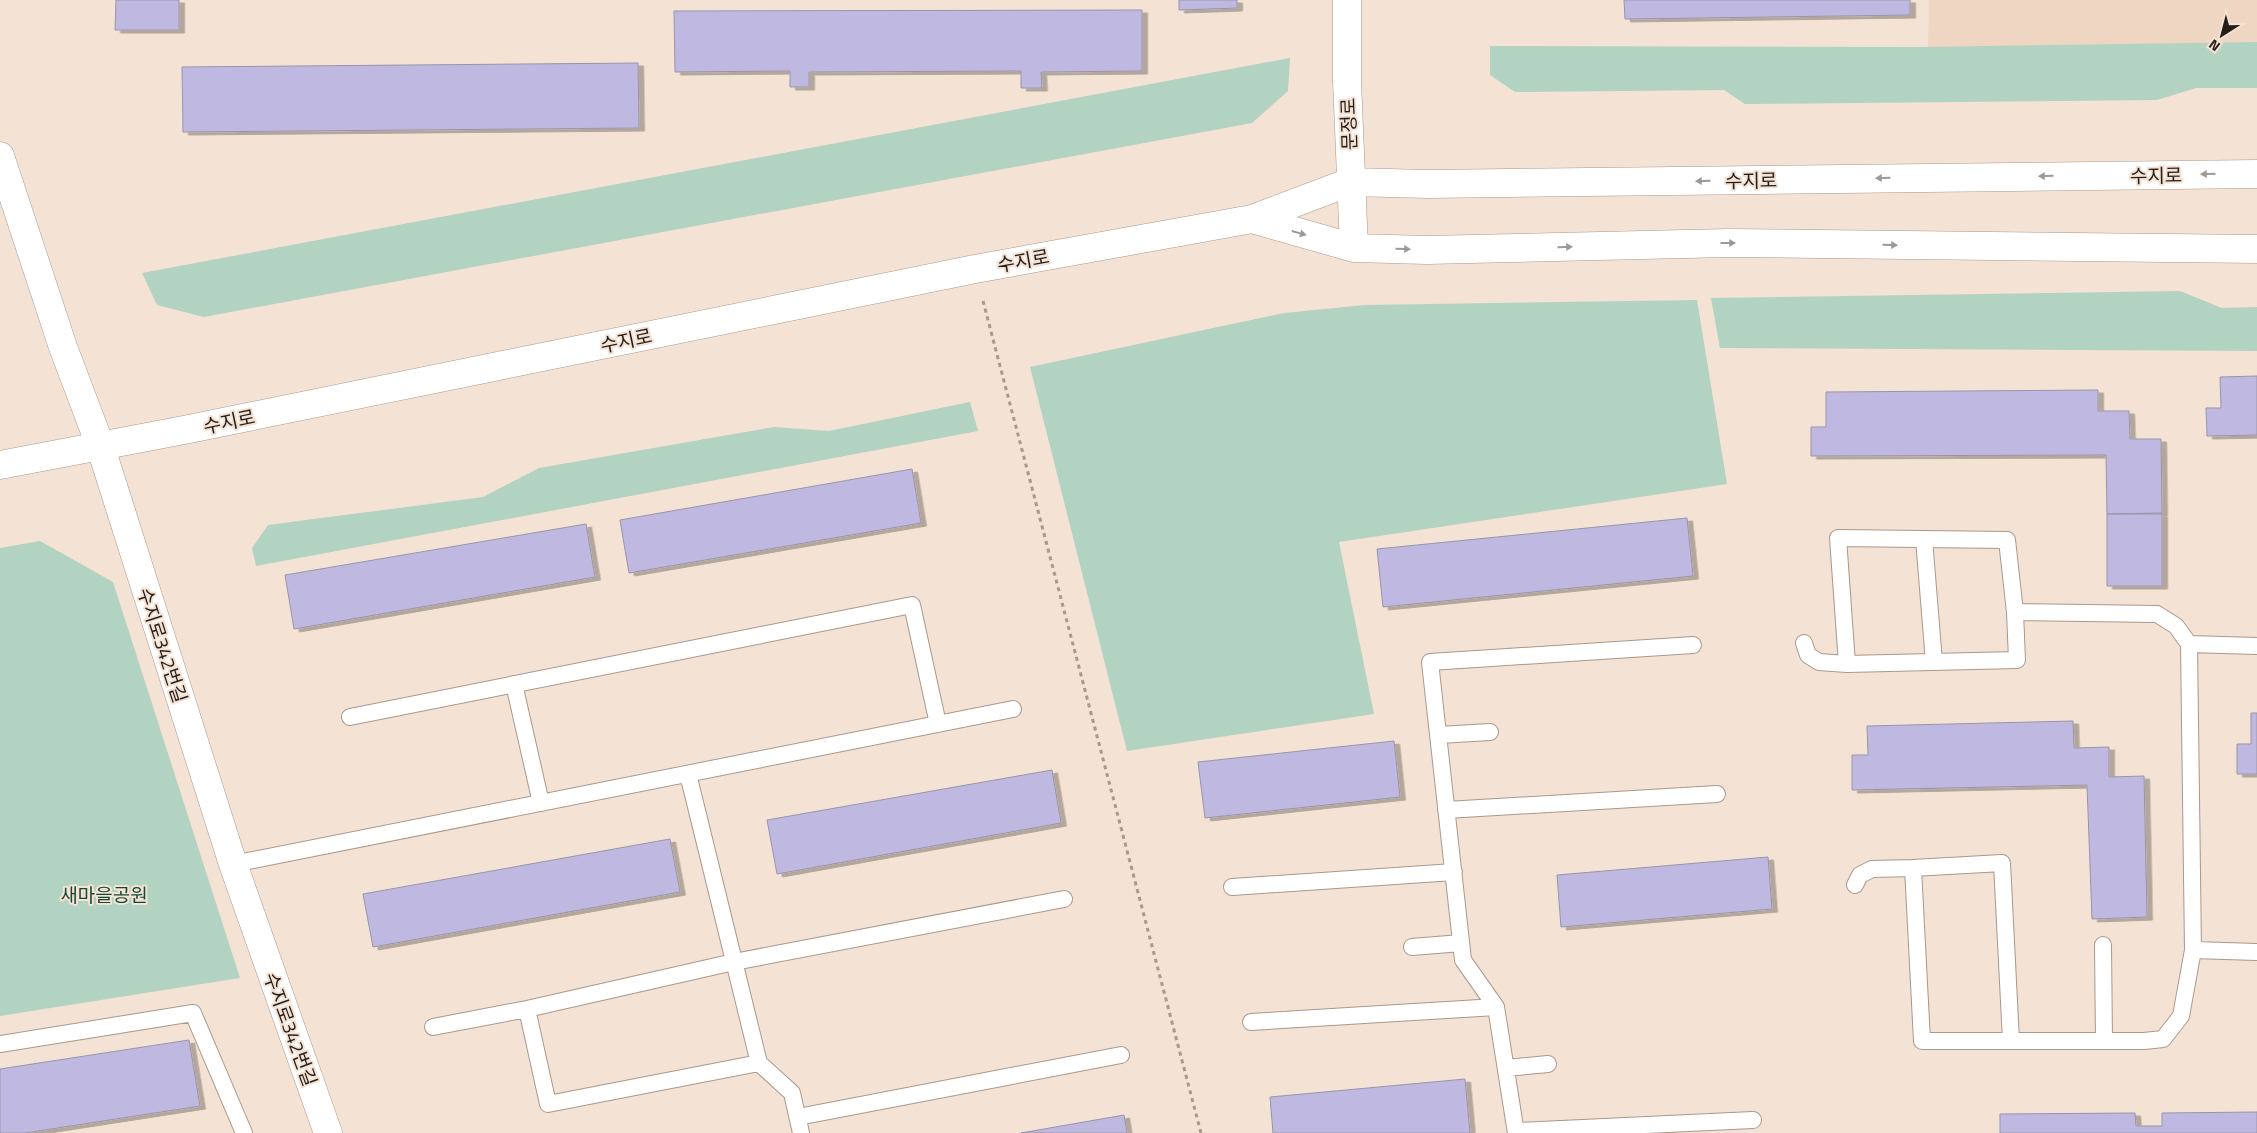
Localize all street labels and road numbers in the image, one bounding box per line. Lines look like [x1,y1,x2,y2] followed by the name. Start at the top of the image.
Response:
[1333,97,1363,151] street label: 문정로
[2130,160,2182,190] street label: 수지로
[1725,165,1777,195] street label: 수지로
[995,241,1051,279] street label: 수지로
[597,320,655,360] street label: 수지로
[200,401,258,441] street label: 수지로
[131,584,195,706] street label: 수지로342번길
[257,968,325,1090] street label: 수지로342번길

